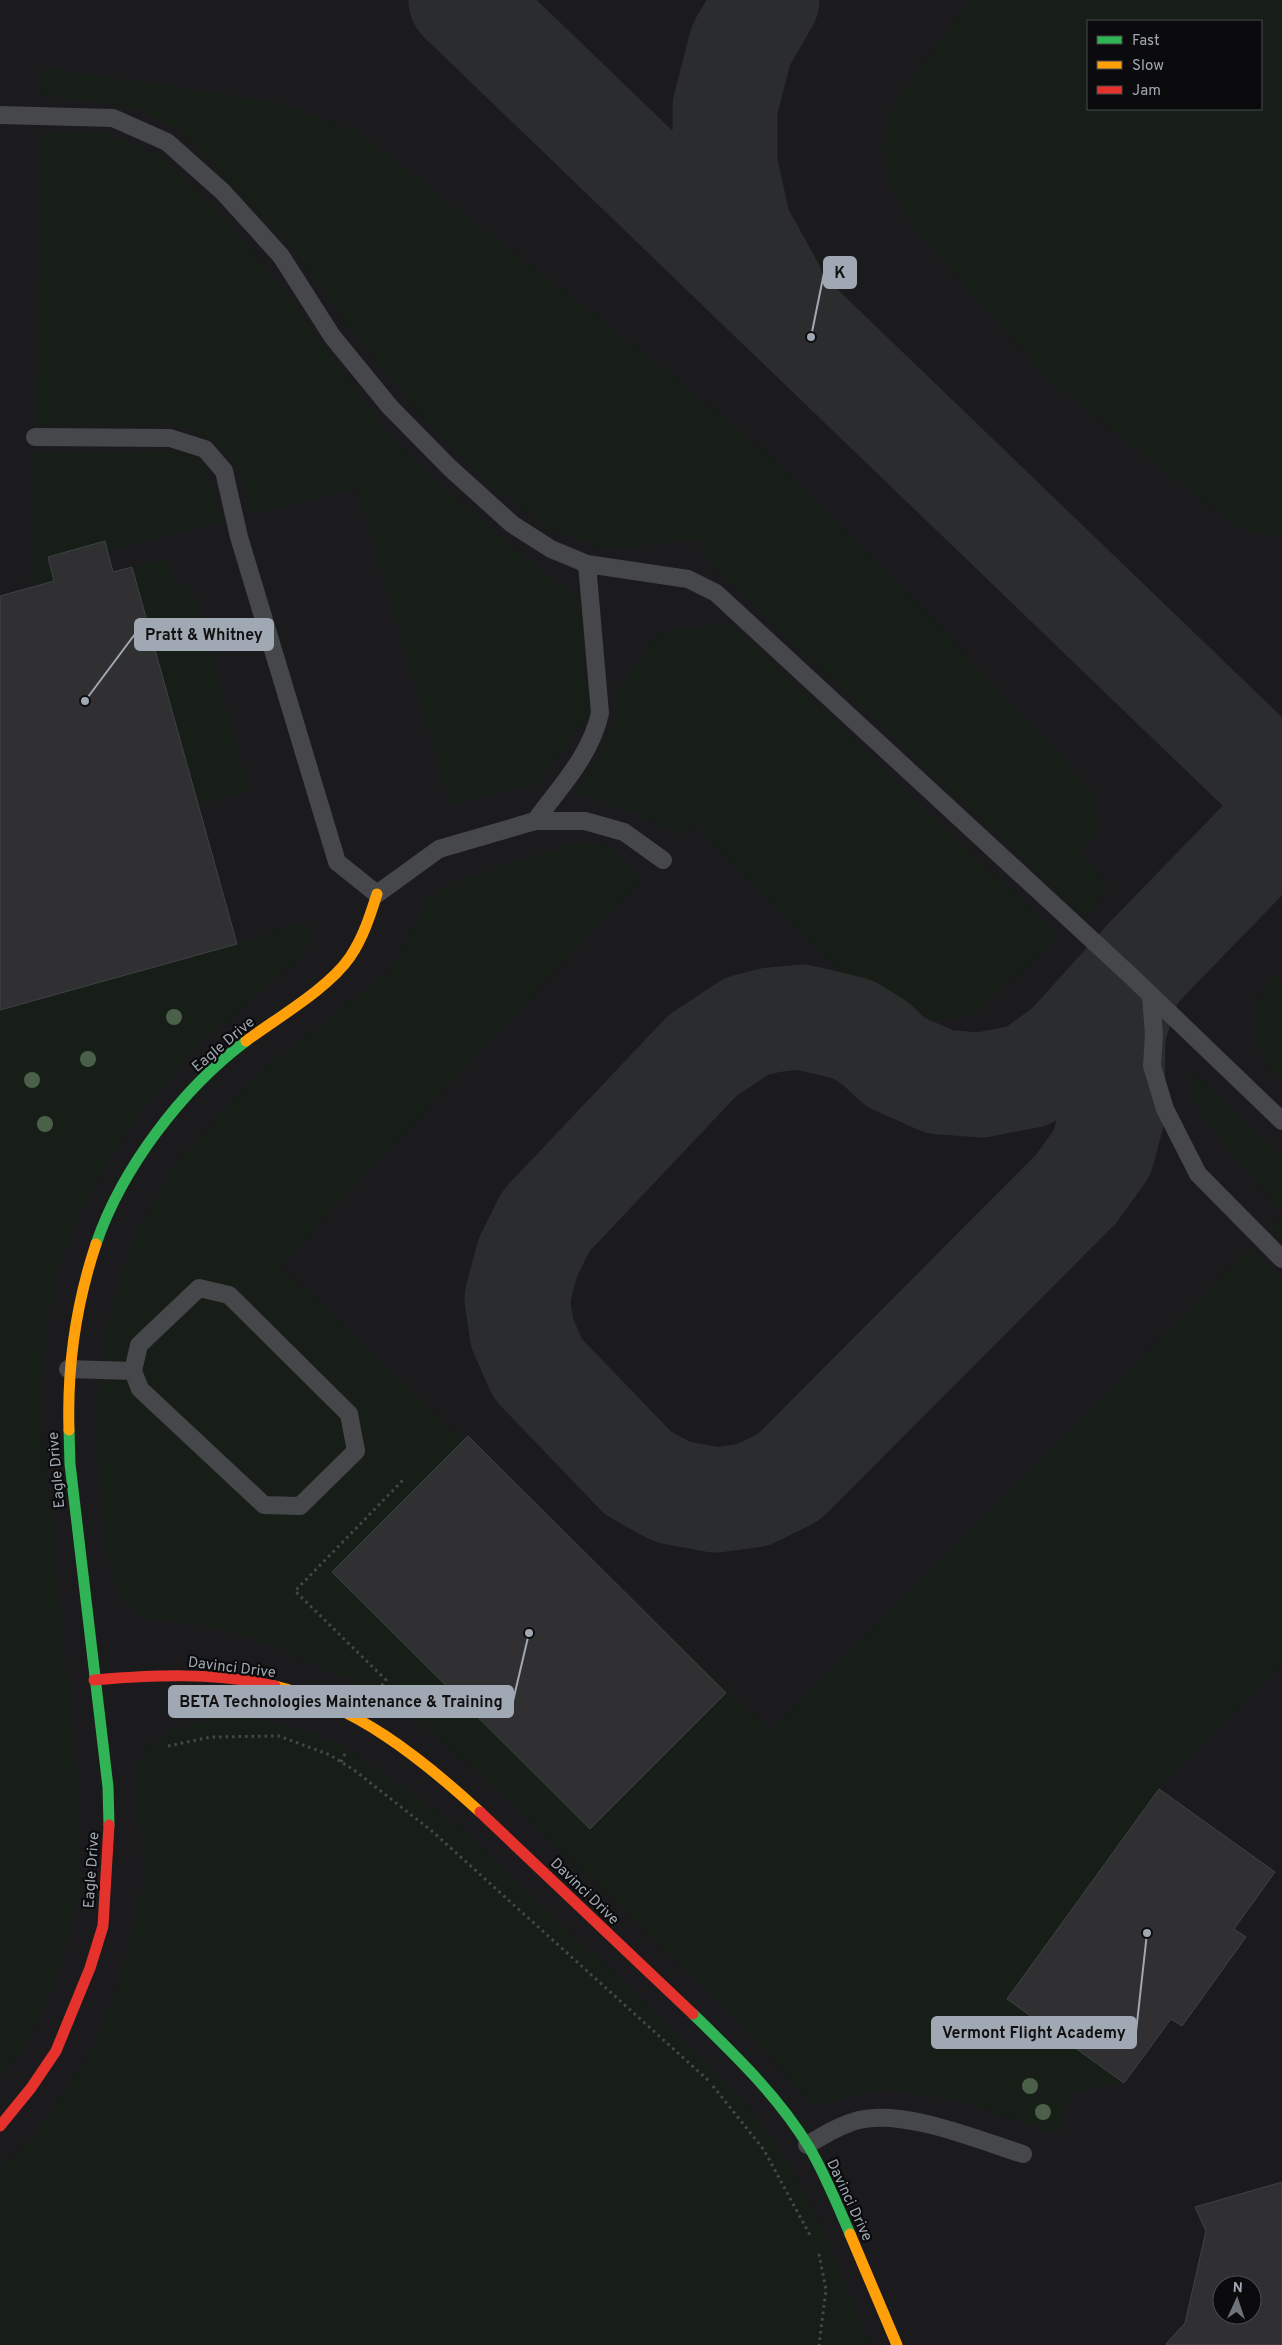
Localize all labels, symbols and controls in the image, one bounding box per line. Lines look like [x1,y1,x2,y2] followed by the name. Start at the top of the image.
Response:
[1087,20,1262,110] legend
[1132,32,1160,51] text: Fast
[1132,57,1164,76] text: Slow
[1132,82,1161,101] text: Jam
[824,257,856,288] callout: K
[834,264,846,284] text: K
[135,619,273,650] callout: Pratt & Whitney
[145,626,263,646] text: Pratt & Whitney
[189,1013,259,1077] street label: Eagle Drive
[45,1431,70,1509] street label: Eagle Drive
[187,1654,277,1683] street label: Davinci Drive
[169,1686,513,1717] callout: BETA Technologies Maintenance & Training
[179,1693,503,1713] text: BETA Technologies Maintenance & Training
[80,1831,105,1909] street label: Eagle Drive
[546,1855,622,1930] street label: Davinci Drive
[932,2017,1136,2048] callout: Vermont Flight Academy
[942,2024,1126,2044] text: Vermont Flight Academy
[821,2157,876,2245] street label: Davinci Drive
[1212,2275,1262,2325] north arrow
[1232,2280,1243,2297] text: N

